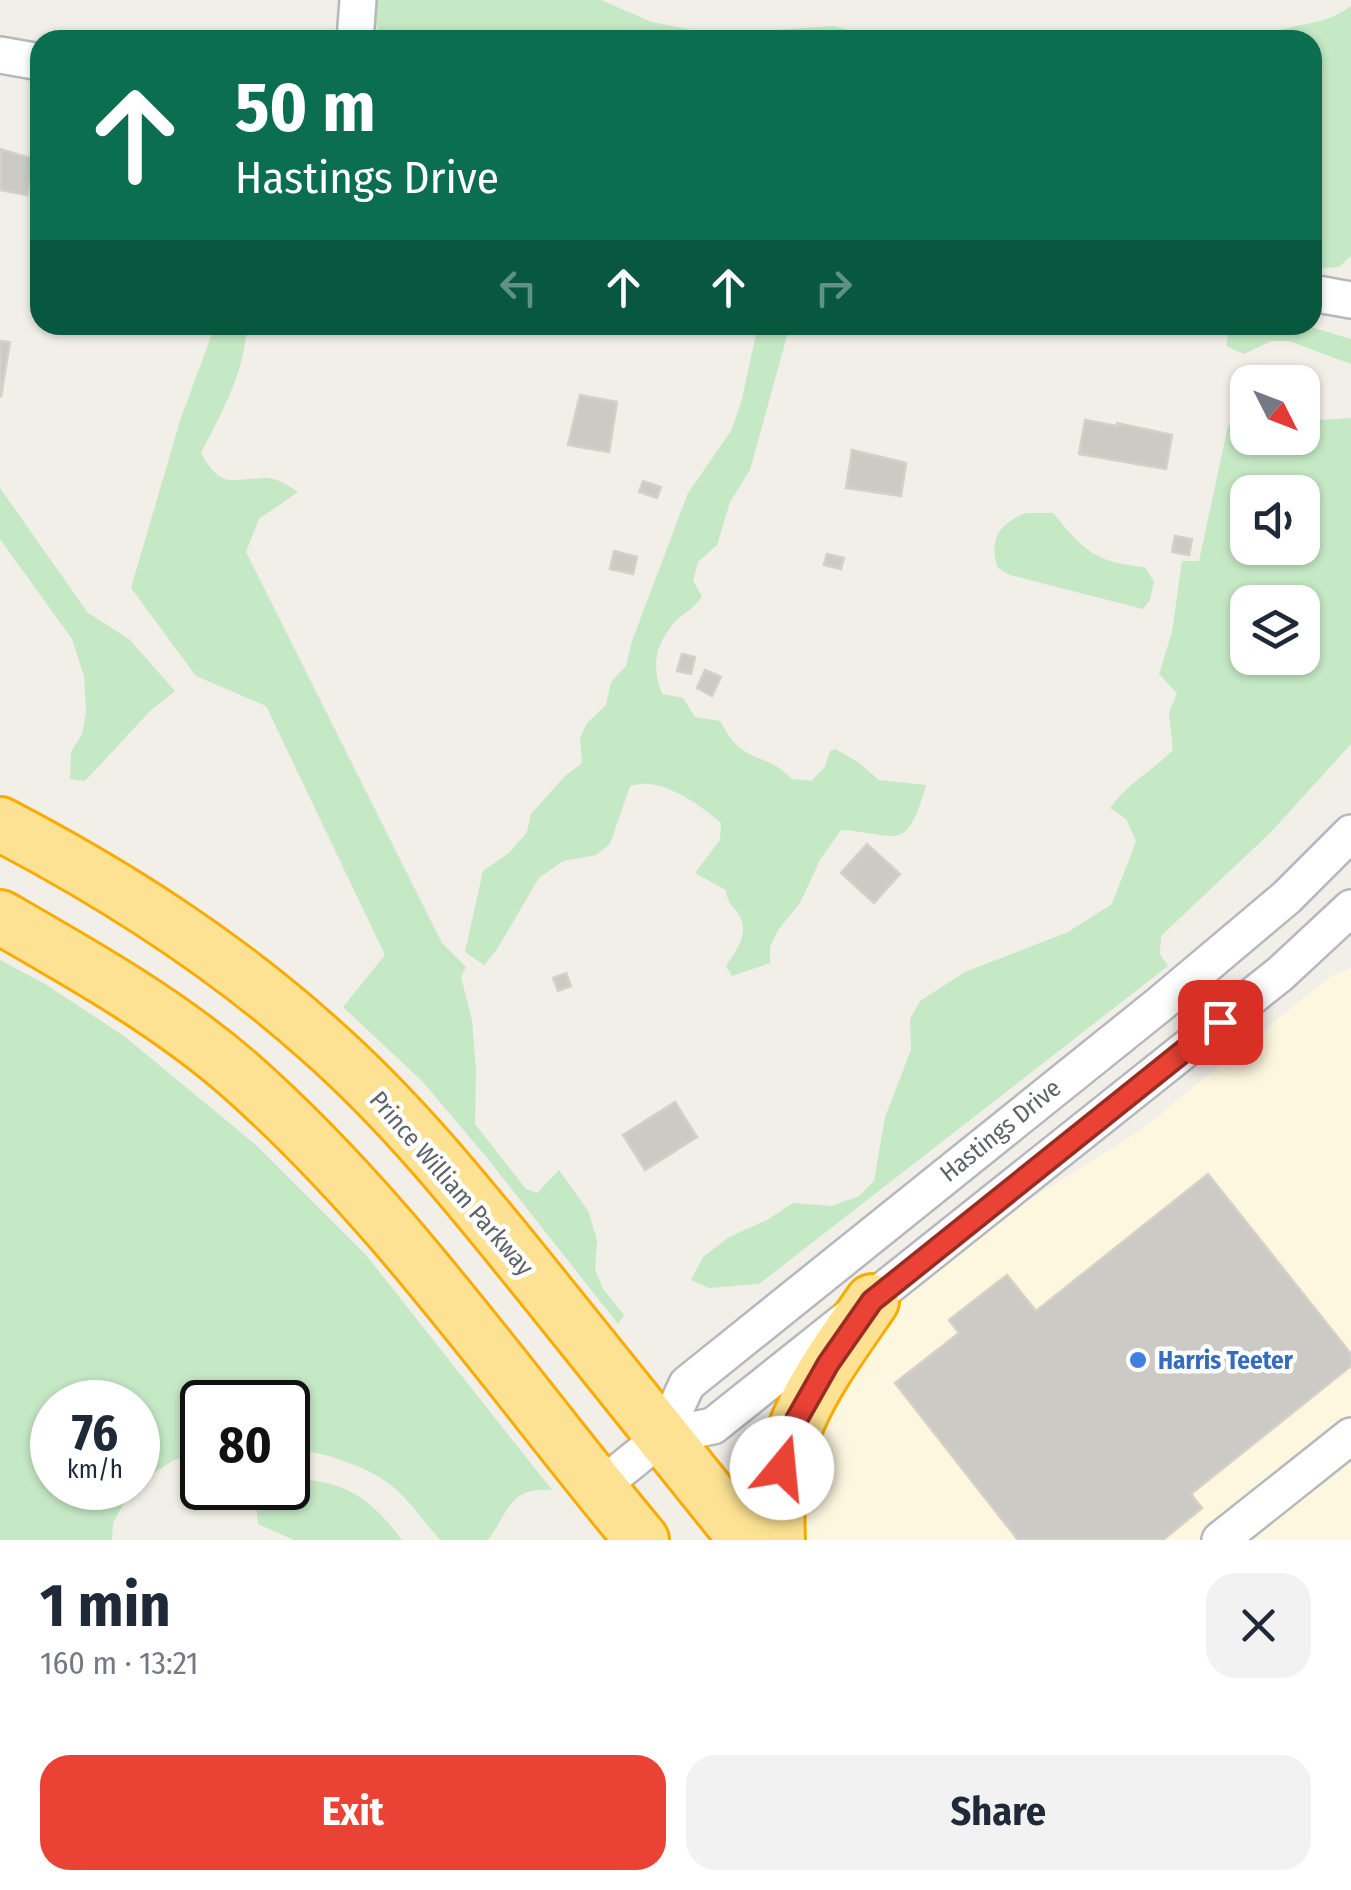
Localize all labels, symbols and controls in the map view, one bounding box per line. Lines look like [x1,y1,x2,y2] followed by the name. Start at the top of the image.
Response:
[235,66,376,150] text: 50 m
[70,70,200,200] icon: ahead
[235,151,499,205] text: Hastings Drive
[491,260,546,315] icon: left
[596,260,651,315] icon: ahead
[701,260,756,315] icon: ahead
[806,260,861,315] icon: right
[1230,365,1320,455] north arrow
[1230,365,1320,675] map controls
[1230,475,1320,565] button: sound
[1230,585,1320,675] button: layers
[1178,980,1263,1065] pin
[1193,995,1248,1050] icon: arrive
[934,1073,1067,1189] street label: Hastings Drive
[363,1085,540,1282] street label: Prince William Parkway
[1158,1346,1294,1376] place label: Harris Teeter
[1127,1349,1149,1371] marker: Harris Teeter
[180,1380,310,1510] speed limit sign: 80
[72,1403,118,1463] text: 76
[730,1416,834,1520] position arrow
[67,1455,123,1485] text: km/h
[40,1570,171,1642] text: 1 min
[1206,1573,1311,1678] button: close
[40,1644,199,1682] text: 160 m · 13:21
[40,1755,666,1870] button: Exit
[686,1755,1311,1870] button: Share

